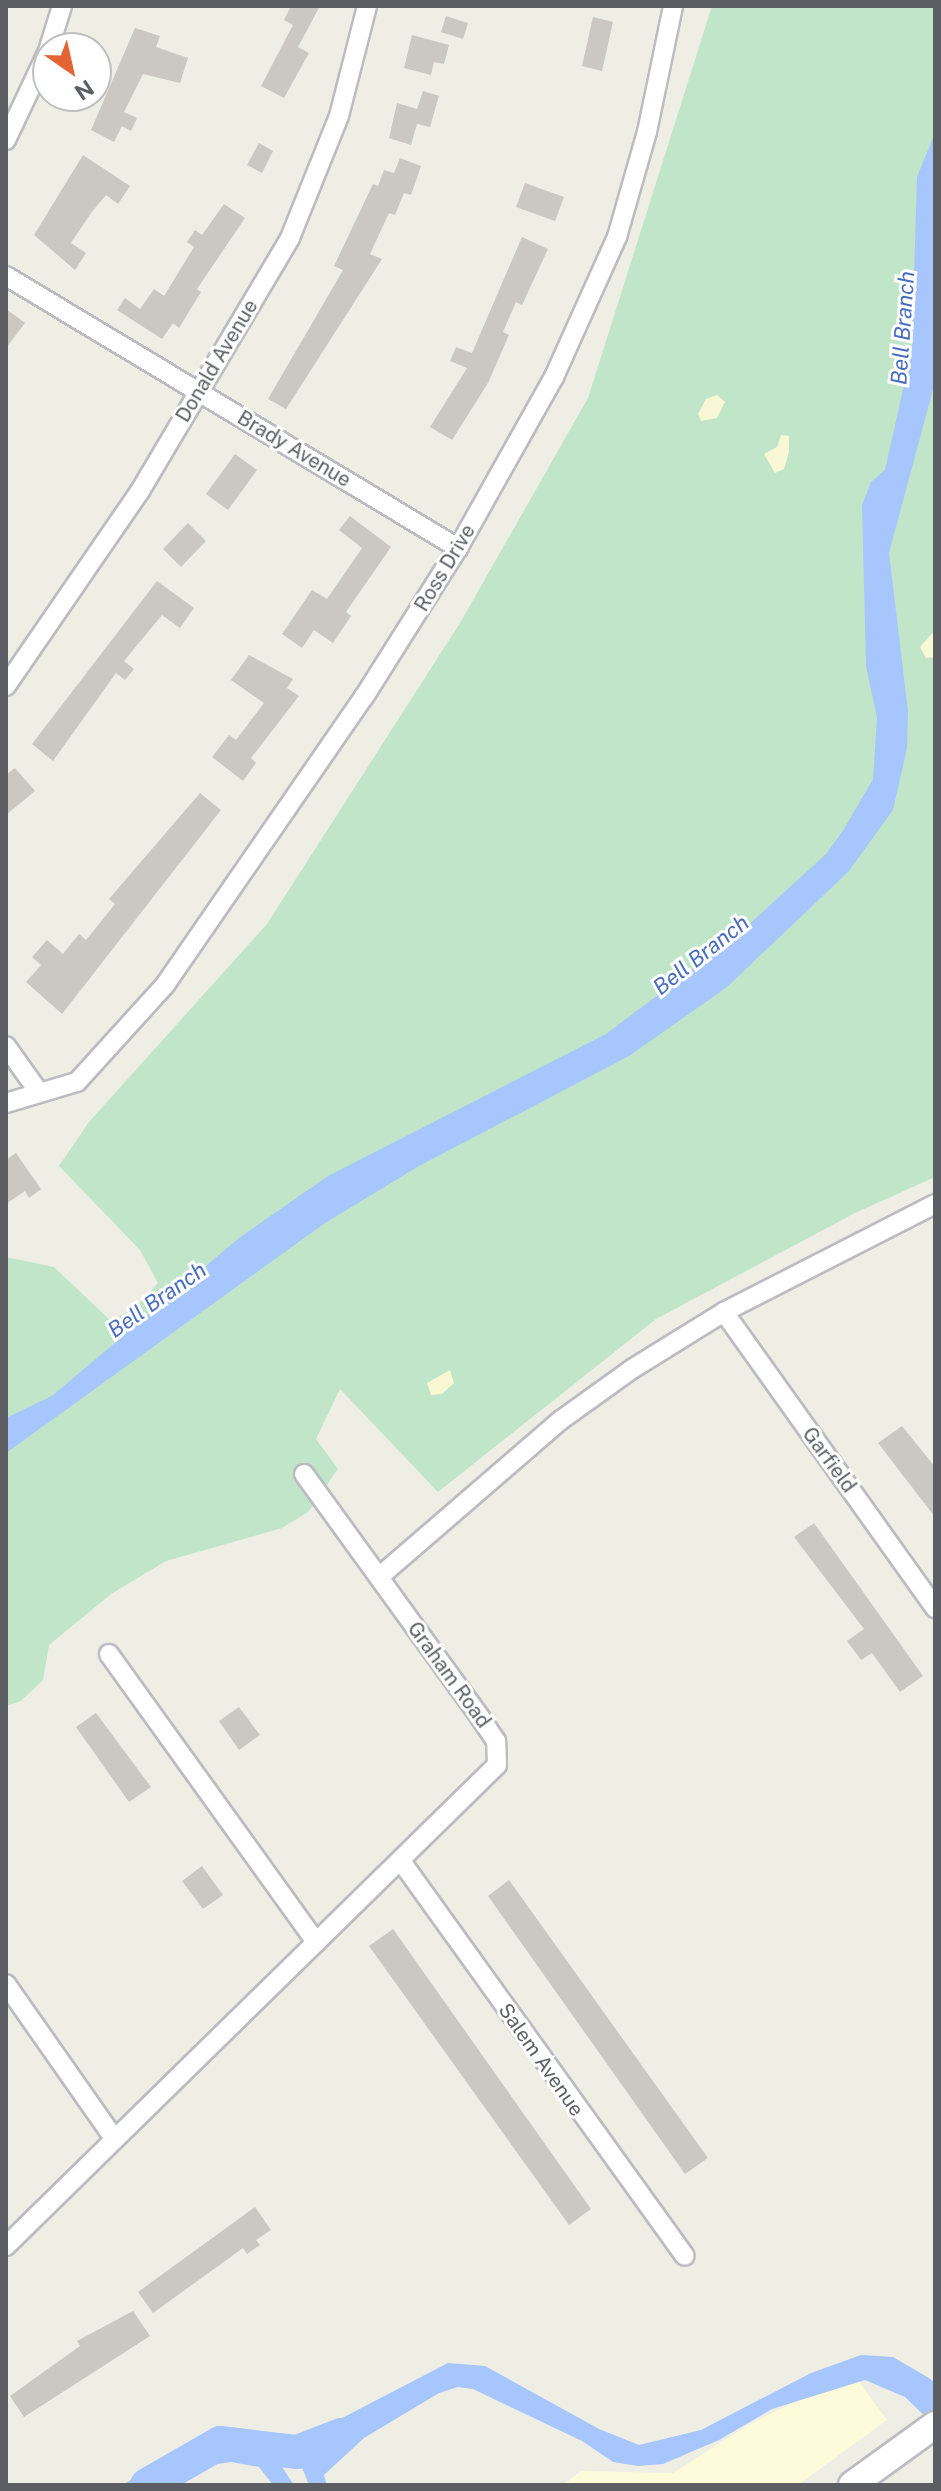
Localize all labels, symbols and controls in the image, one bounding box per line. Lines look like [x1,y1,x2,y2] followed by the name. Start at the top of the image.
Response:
[32,32,112,112] north arrow
[70,75,99,106] text: N
[886,270,920,386] water label: Bell Branch
[171,295,263,427] street label: Donald Avenue
[233,406,355,492] street label: Brady Avenue
[410,520,480,616] street label: Ross Drive
[648,909,754,1001] water label: Bell Branch
[103,1256,211,1344] water label: Bell Branch
[797,1423,861,1497] street label: Garfield
[402,1617,496,1733] street label: Graham Road
[493,1999,589,2121] street label: Salem Avenue

